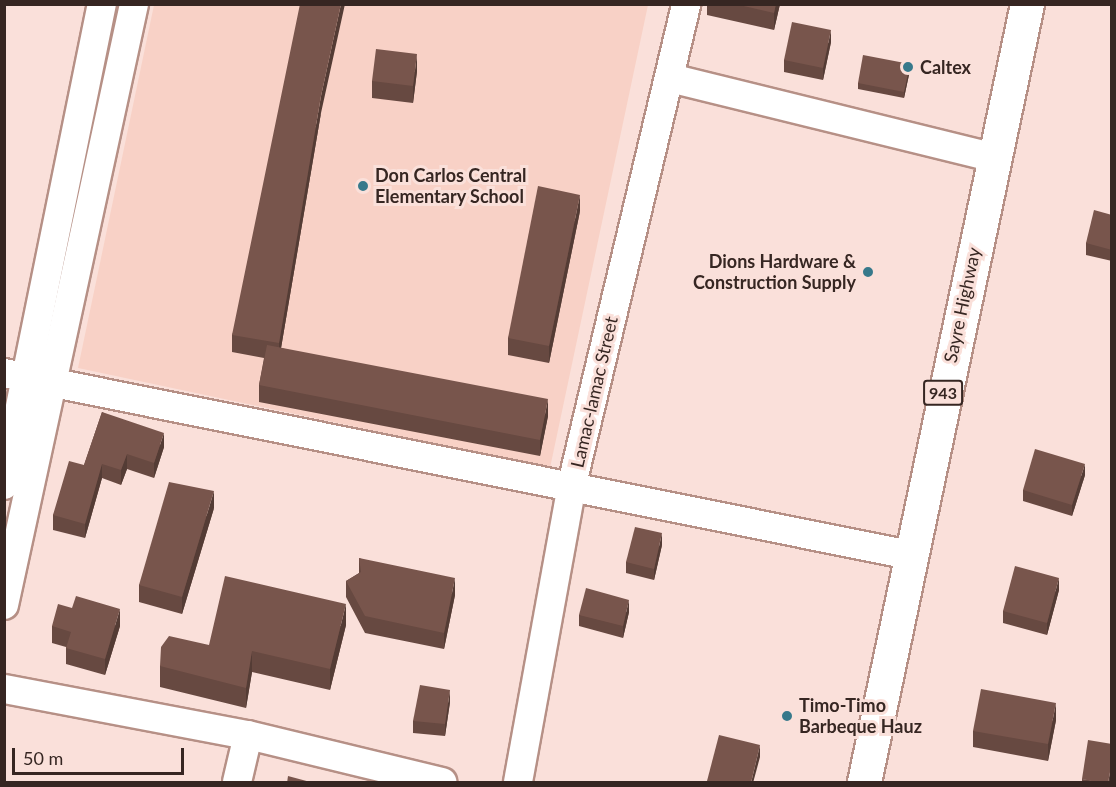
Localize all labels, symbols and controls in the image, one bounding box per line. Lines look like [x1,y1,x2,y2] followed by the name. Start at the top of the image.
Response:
[920,56,971,78] place label: Caltex
[901,60,915,74] marker: Caltex
[375,165,527,207] place label: Don Carlos Central Elementary School
[356,179,370,193] marker: Don Carlos Central Elementary School
[939,245,985,365] street label: Sayre Highway
[693,251,856,294] place label: Dions Hardware & Construction Supply
[861,265,875,279] marker: Dions Hardware & Construction Supply
[566,314,622,470] street label: Lamac-lamac Street
[922,380,964,406] road number: 943
[799,695,922,738] place label: Timo-Timo Barbeque Hauz
[780,709,794,723] marker: Timo-Timo Barbeque Hauz
[15,736,188,774] scale bar
[23,747,63,769] text: 50 m

